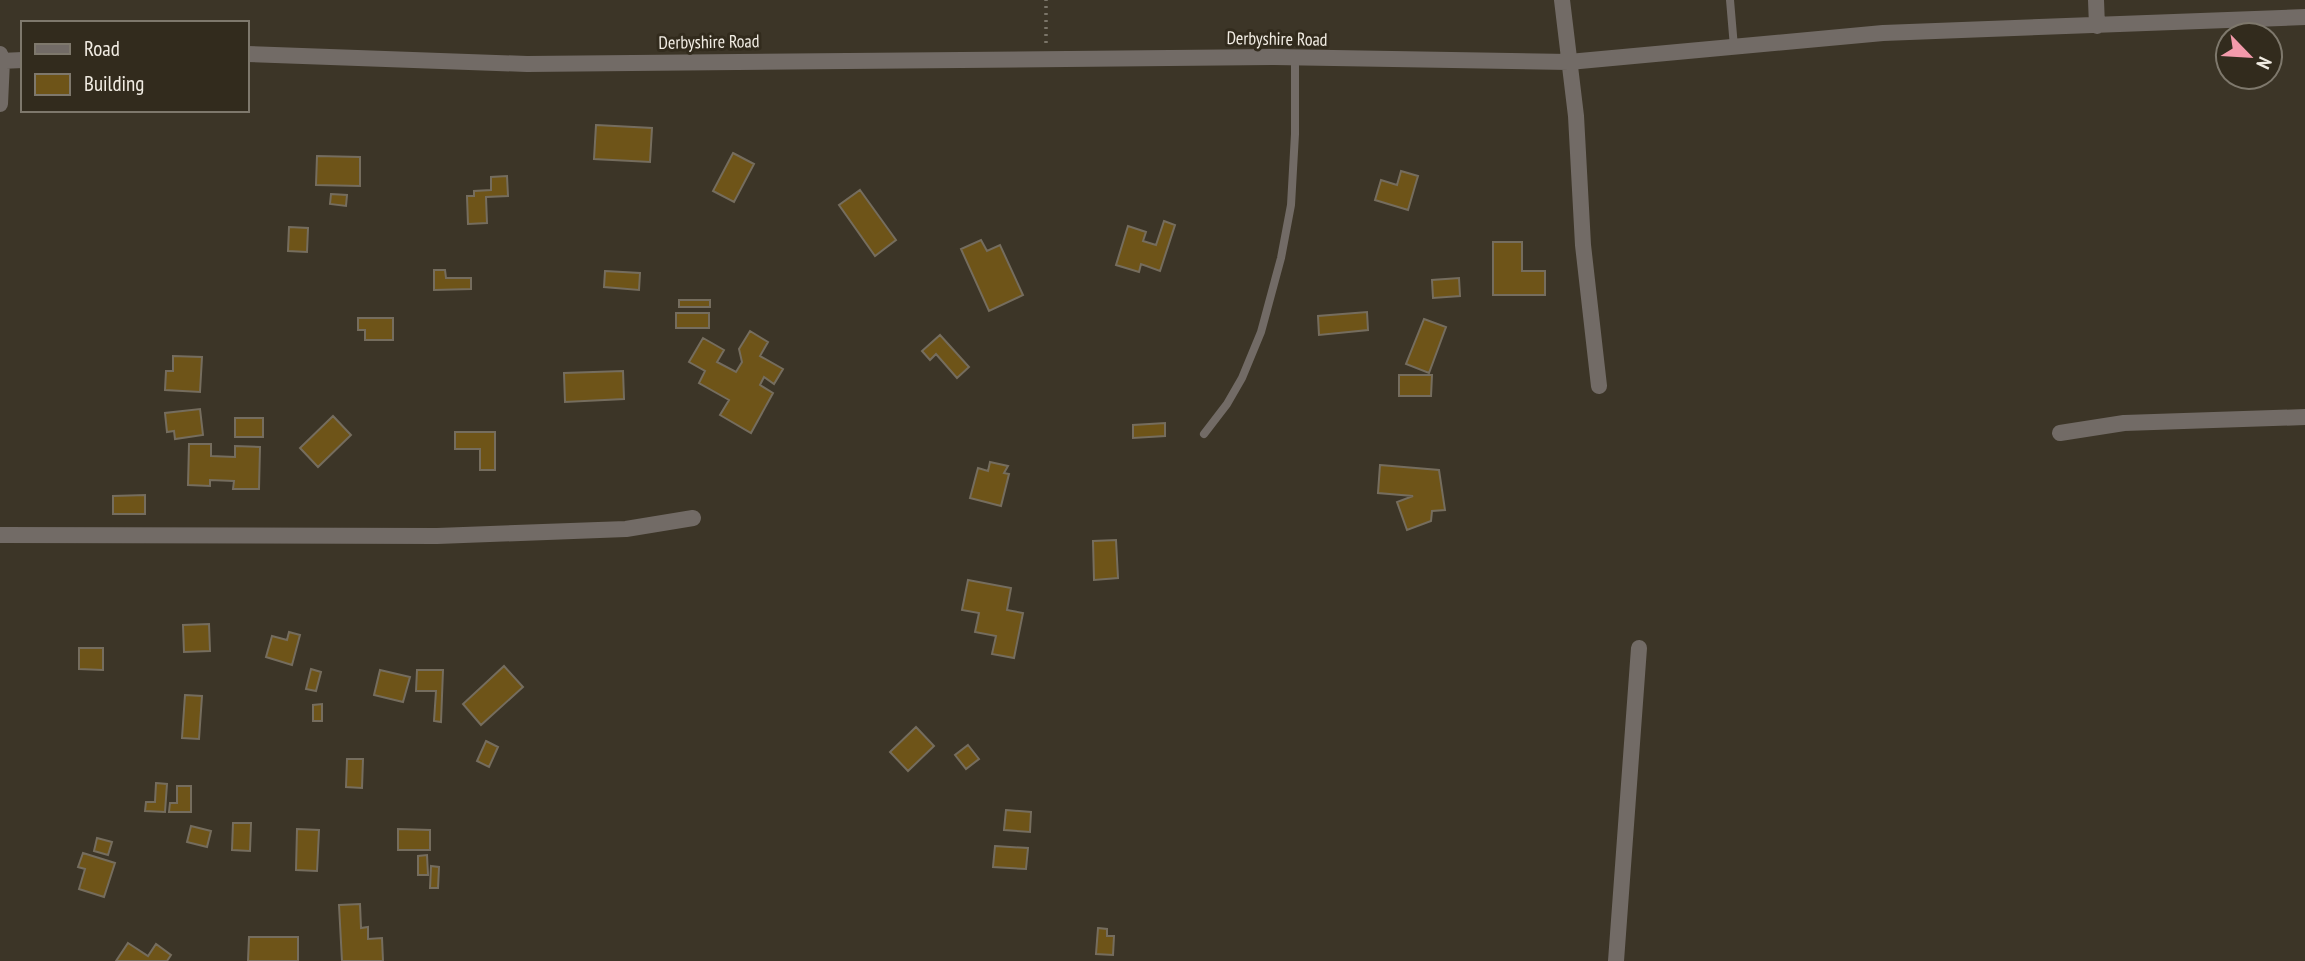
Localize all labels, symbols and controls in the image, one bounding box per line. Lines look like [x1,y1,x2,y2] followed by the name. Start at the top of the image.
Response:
[21,21,248,112] legend
[2214,21,2284,91] north arrow
[1226,26,1328,51] street label: Derbyshire Road
[658,29,760,54] street label: Derbyshire Road
[84,35,120,62] text: Road
[2251,53,2277,73] text: N
[84,70,144,97] text: Building

